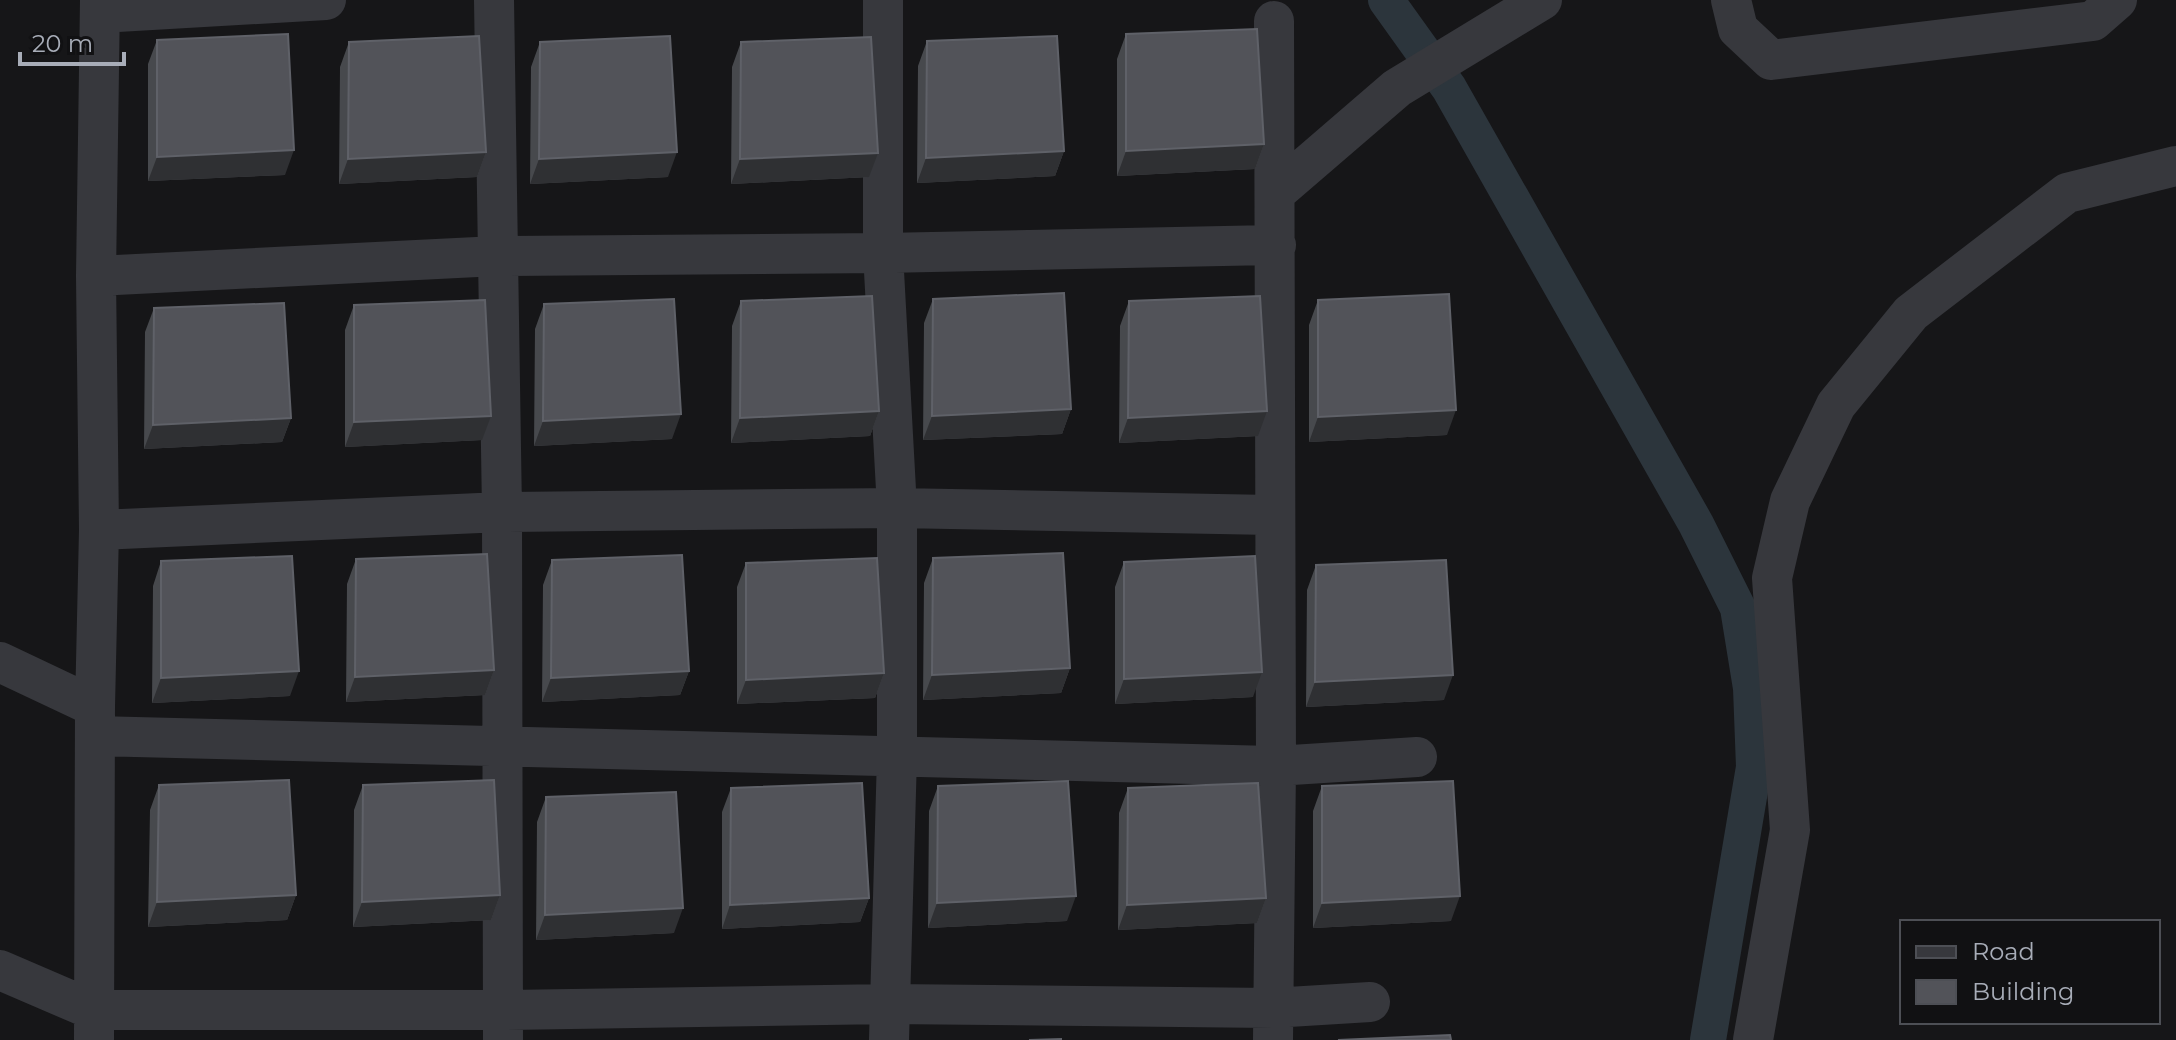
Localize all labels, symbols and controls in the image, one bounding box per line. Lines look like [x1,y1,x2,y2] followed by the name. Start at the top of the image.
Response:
[20,16,124,66] scale bar
[32,29,93,58] text: 20 m
[1900,920,2160,1024] legend
[1972,937,2035,966] text: Road
[1972,977,2075,1006] text: Building

